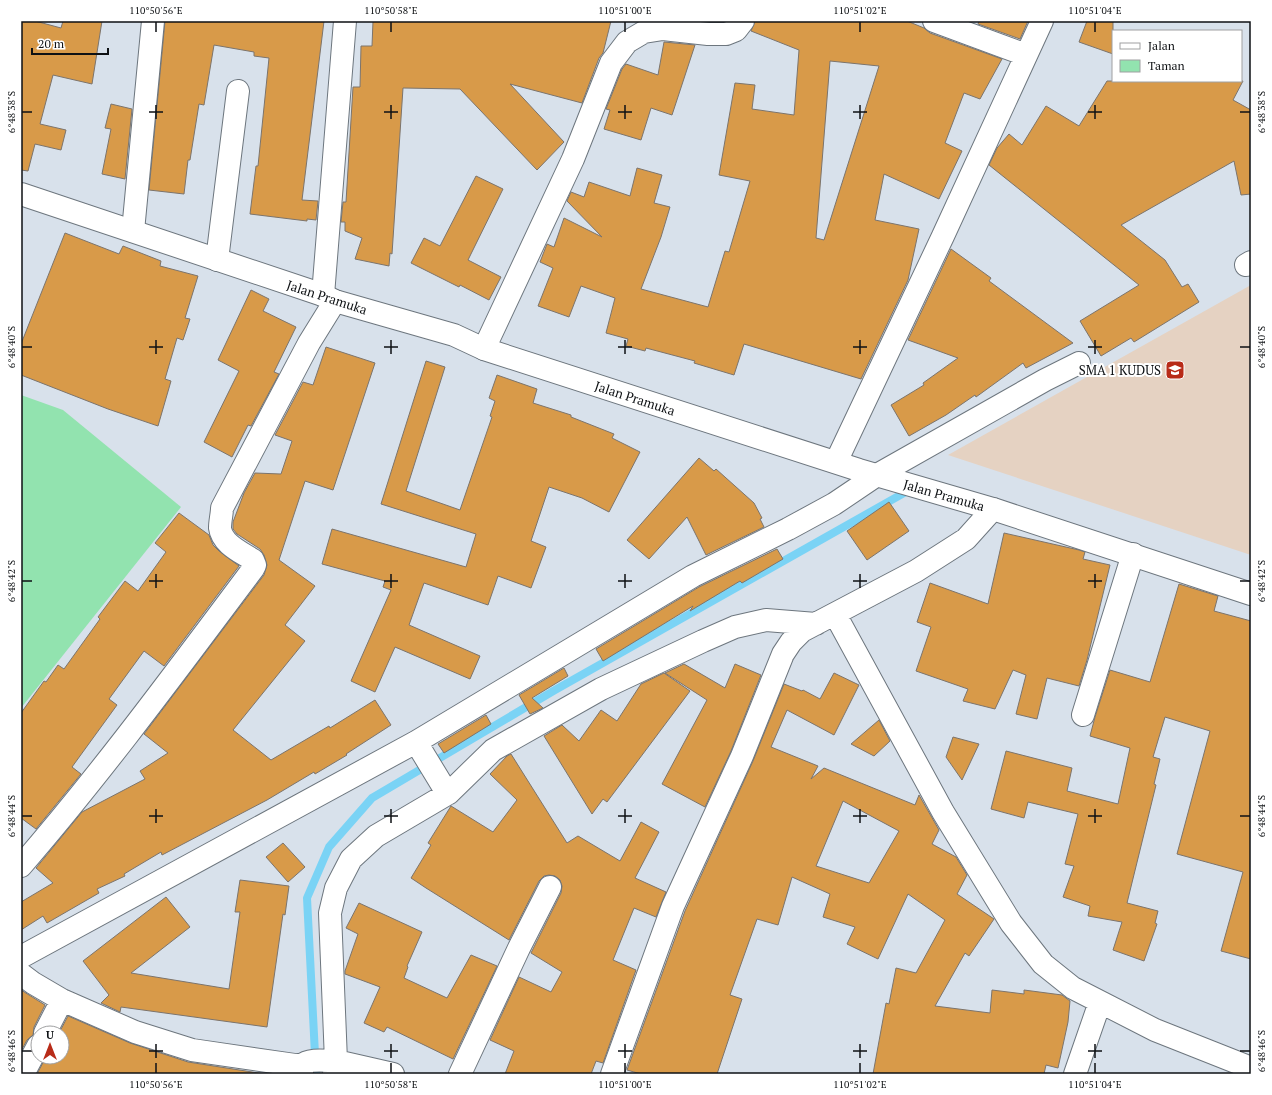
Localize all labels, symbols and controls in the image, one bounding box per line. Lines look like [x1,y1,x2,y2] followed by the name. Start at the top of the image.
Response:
[129,4,183,17] text: 110°50'56"E
[364,4,418,17] text: 110°50'58"E
[598,4,652,17] text: 110°51'00"E
[833,4,887,17] text: 110°51'02"E
[1068,4,1122,17] text: 110°51'04"E
[32,30,108,56] scale bar
[1112,30,1242,82] legend
[38,36,65,51] text: 20 m
[1148,38,1175,53] text: Jalan
[1148,58,1185,73] text: Taman
[5,91,18,133] text: 6°48'38"S
[1255,91,1268,133] text: 6°48'38"S
[284,276,370,319] street label: Jalan Pramuka
[5,326,18,368] text: 6°48'40"S
[1255,326,1268,368] text: 6°48'40"S
[1164,359,1186,381] school or university icon: SMA 1 KUDUS
[1079,361,1161,379] place label: SMA 1 KUDUS
[592,377,678,420] street label: Jalan Pramuka
[901,475,987,515] street label: Jalan Pramuka
[5,560,18,602] text: 6°48'42"S
[1255,560,1268,602] text: 6°48'42"S
[5,795,18,837] text: 6°48'44"S
[1255,795,1268,837] text: 6°48'44"S
[30,1025,70,1065] north arrow
[46,1028,54,1042] text: U
[5,1030,18,1072] text: 6°48'46"S
[1255,1030,1268,1072] text: 6°48'46"S
[129,1078,183,1091] text: 110°50'56"E
[364,1078,418,1091] text: 110°50'58"E
[598,1078,652,1091] text: 110°51'00"E
[833,1078,887,1091] text: 110°51'02"E
[1068,1078,1122,1091] text: 110°51'04"E

